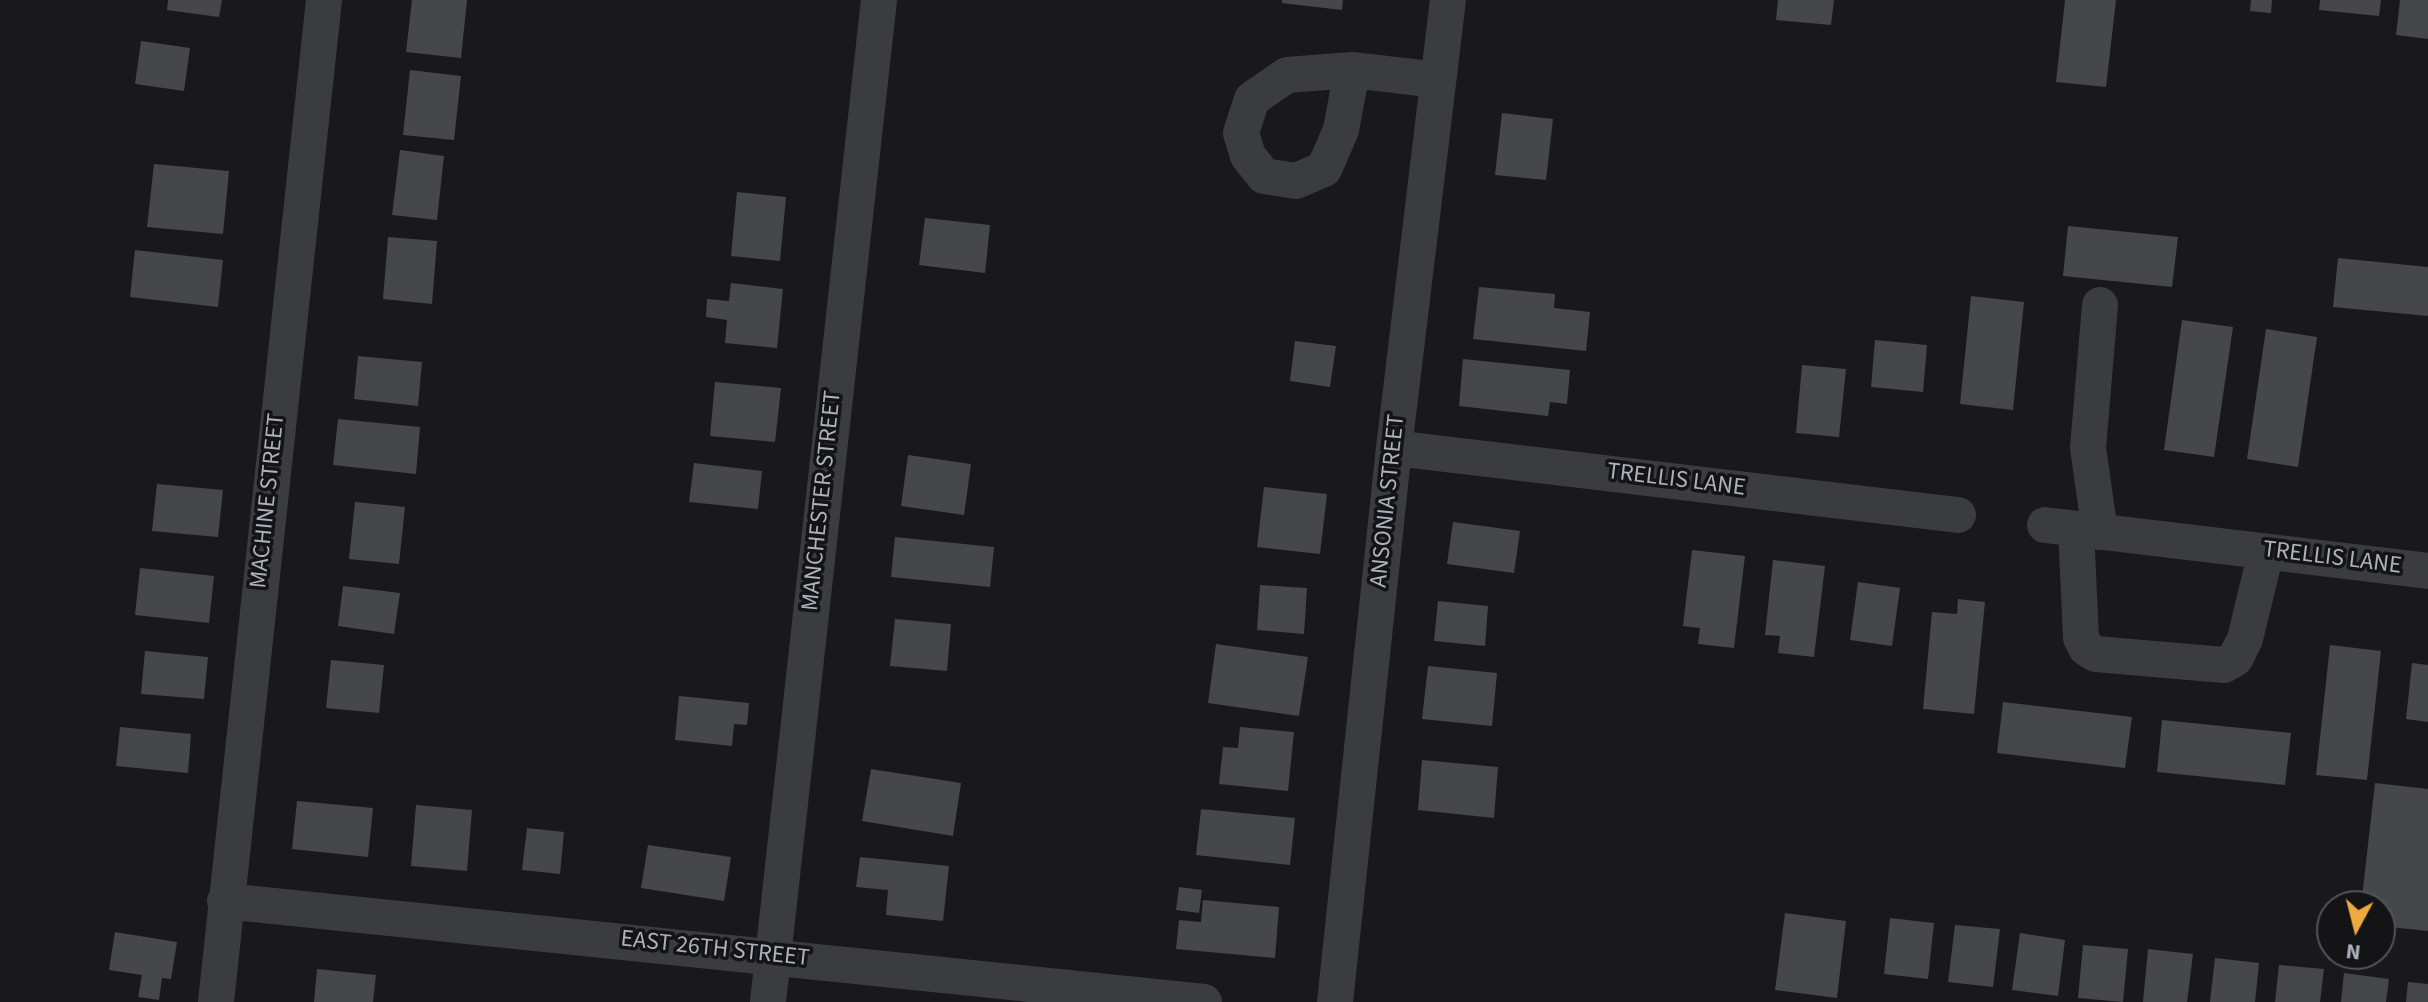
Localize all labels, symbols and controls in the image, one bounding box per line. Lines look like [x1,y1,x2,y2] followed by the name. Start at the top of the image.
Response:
[797,389,849,613] street label: MANCHESTER STREET
[245,412,293,590] street label: MACHINE STREET
[1366,413,1412,589] street label: ANSONIA STREET
[1605,458,1747,504] street label: TRELLIS LANE
[2261,536,2403,582] street label: TRELLIS LANE
[2316,890,2396,970] north arrow
[619,926,811,974] street label: EAST 26TH STREET
[2344,935,2363,969] text: N

